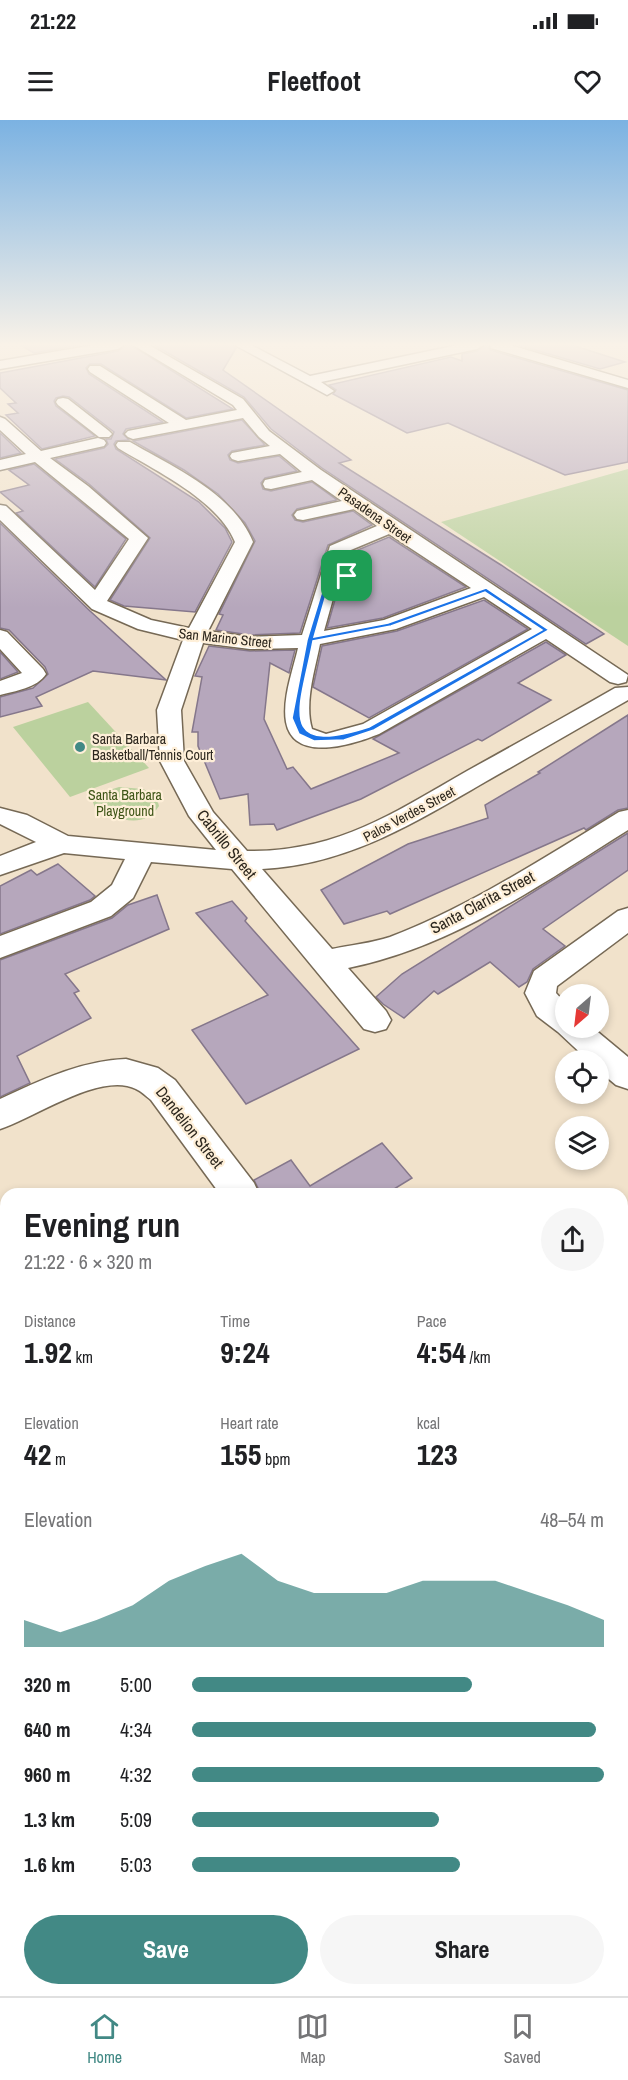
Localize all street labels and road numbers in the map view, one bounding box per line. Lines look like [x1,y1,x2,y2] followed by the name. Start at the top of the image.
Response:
[335,483,415,547] street label: Pasadena Street
[178,624,272,652] street label: San Marino Street
[360,782,458,846] street label: Palos Verdes Street
[192,804,262,884] street label: Cabrillo Street
[426,865,538,939] street label: Santa Clarita Street
[151,1081,229,1173] street label: Dandelion Street

